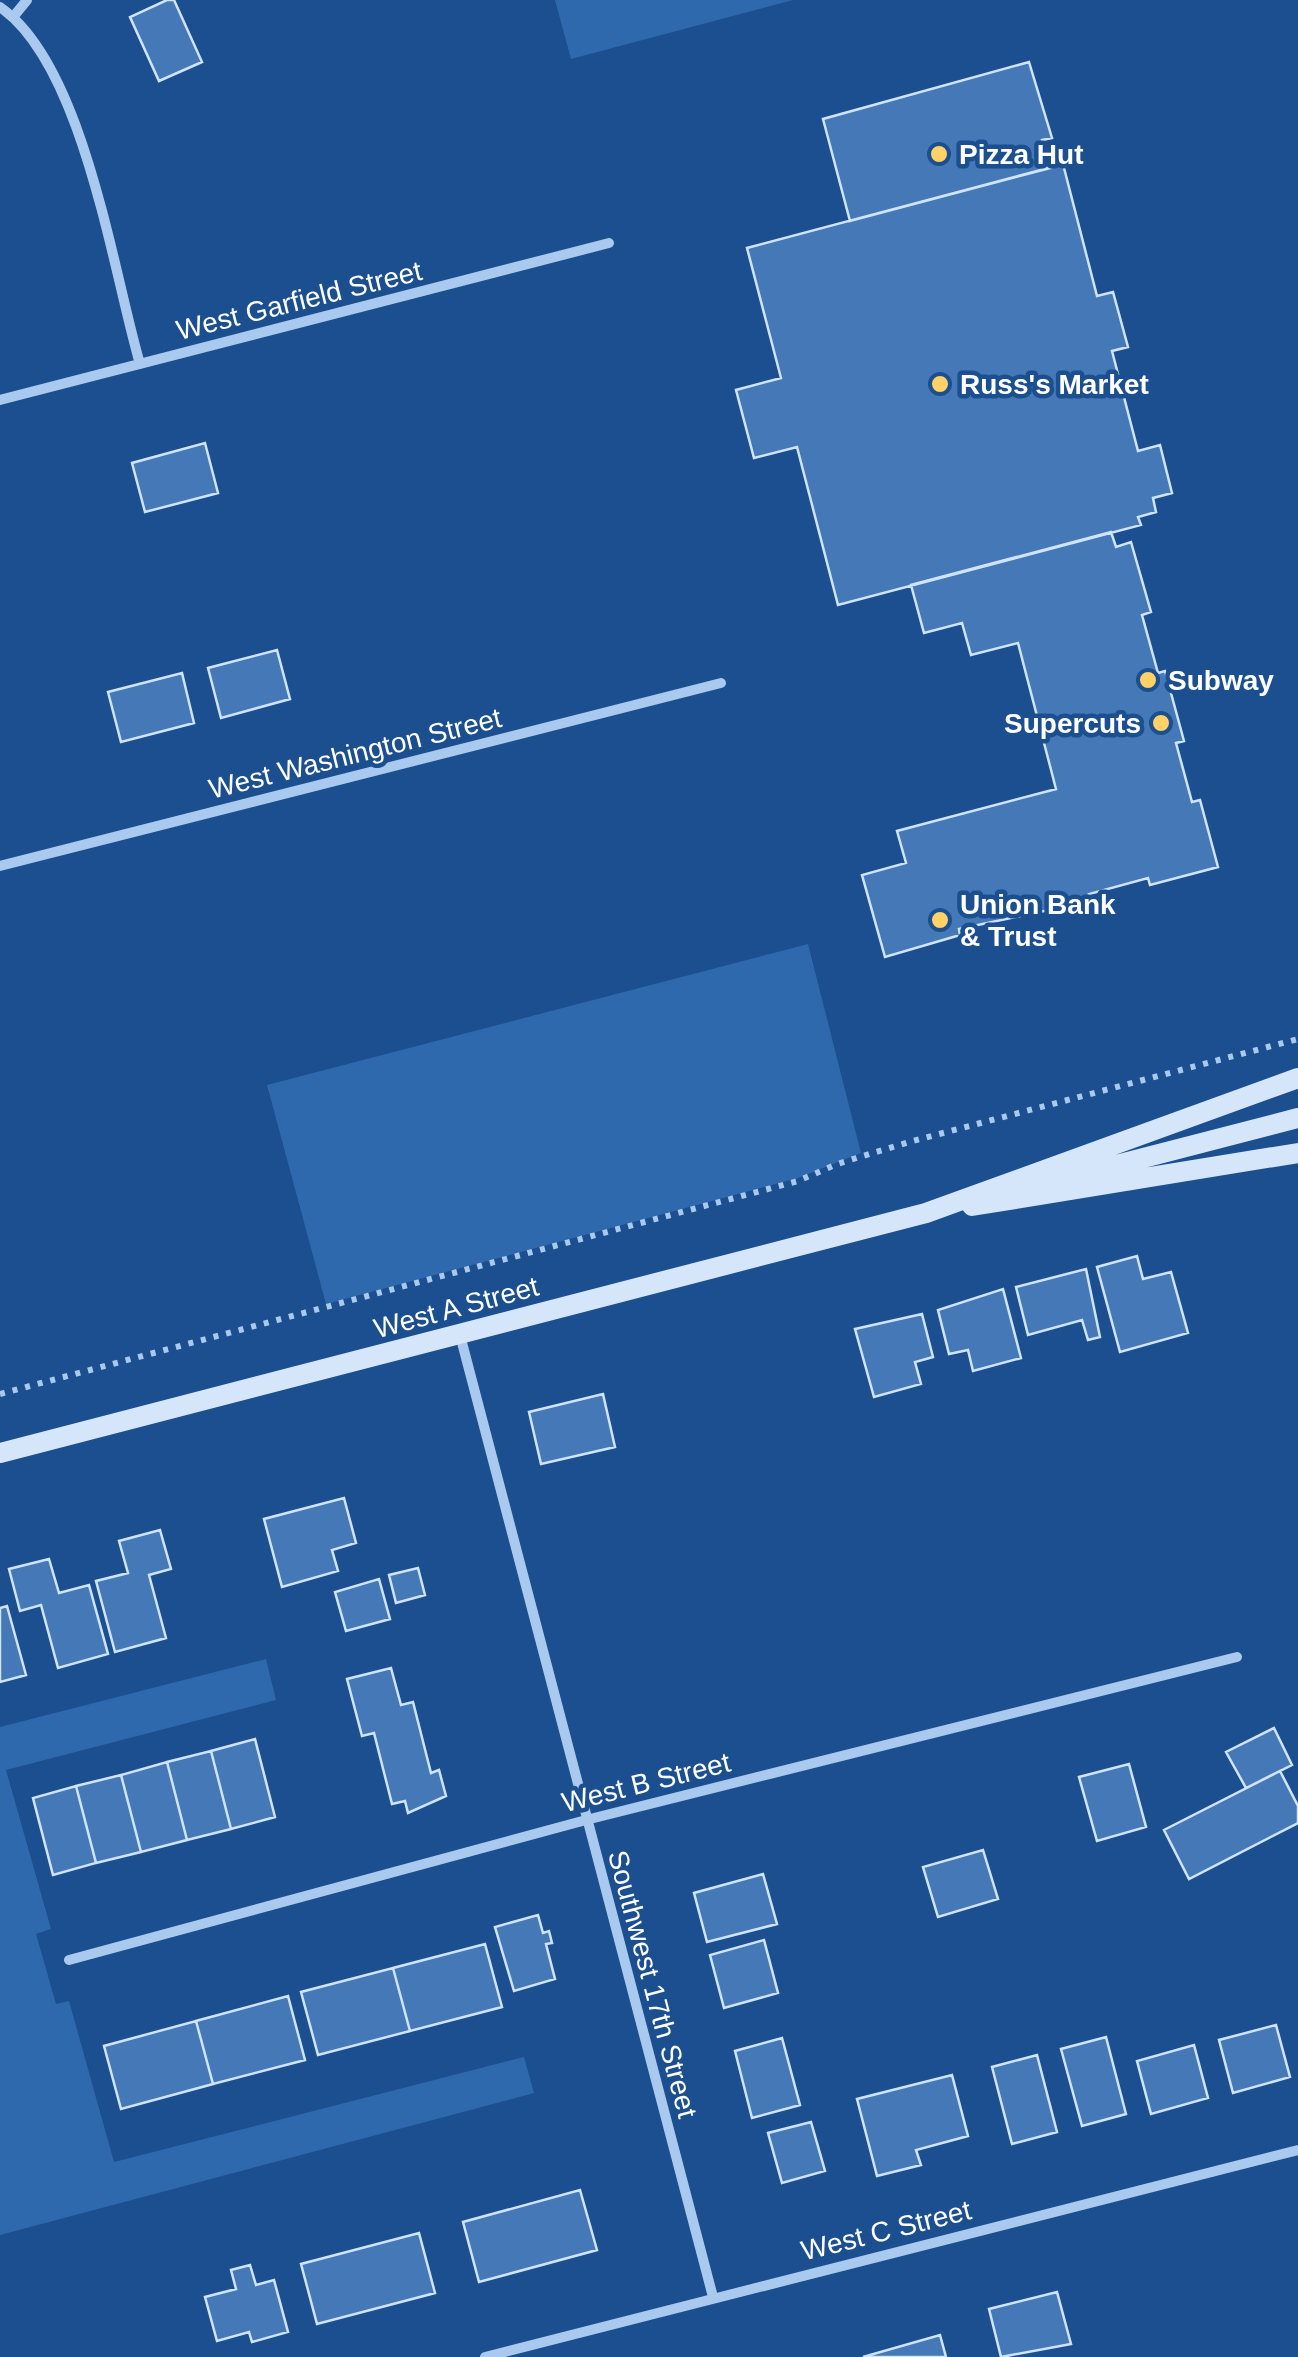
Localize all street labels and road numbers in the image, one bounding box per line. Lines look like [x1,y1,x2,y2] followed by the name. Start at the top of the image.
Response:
[173,255,425,346] street label: West Garfield Street
[206,702,505,805] street label: West Washington Street
[370,1271,542,1344] street label: West A Street
[559,1747,734,1818] street label: West B Street
[602,1847,703,2121] street label: Southwest 17th Street
[798,2194,974,2267] street label: West C Street

